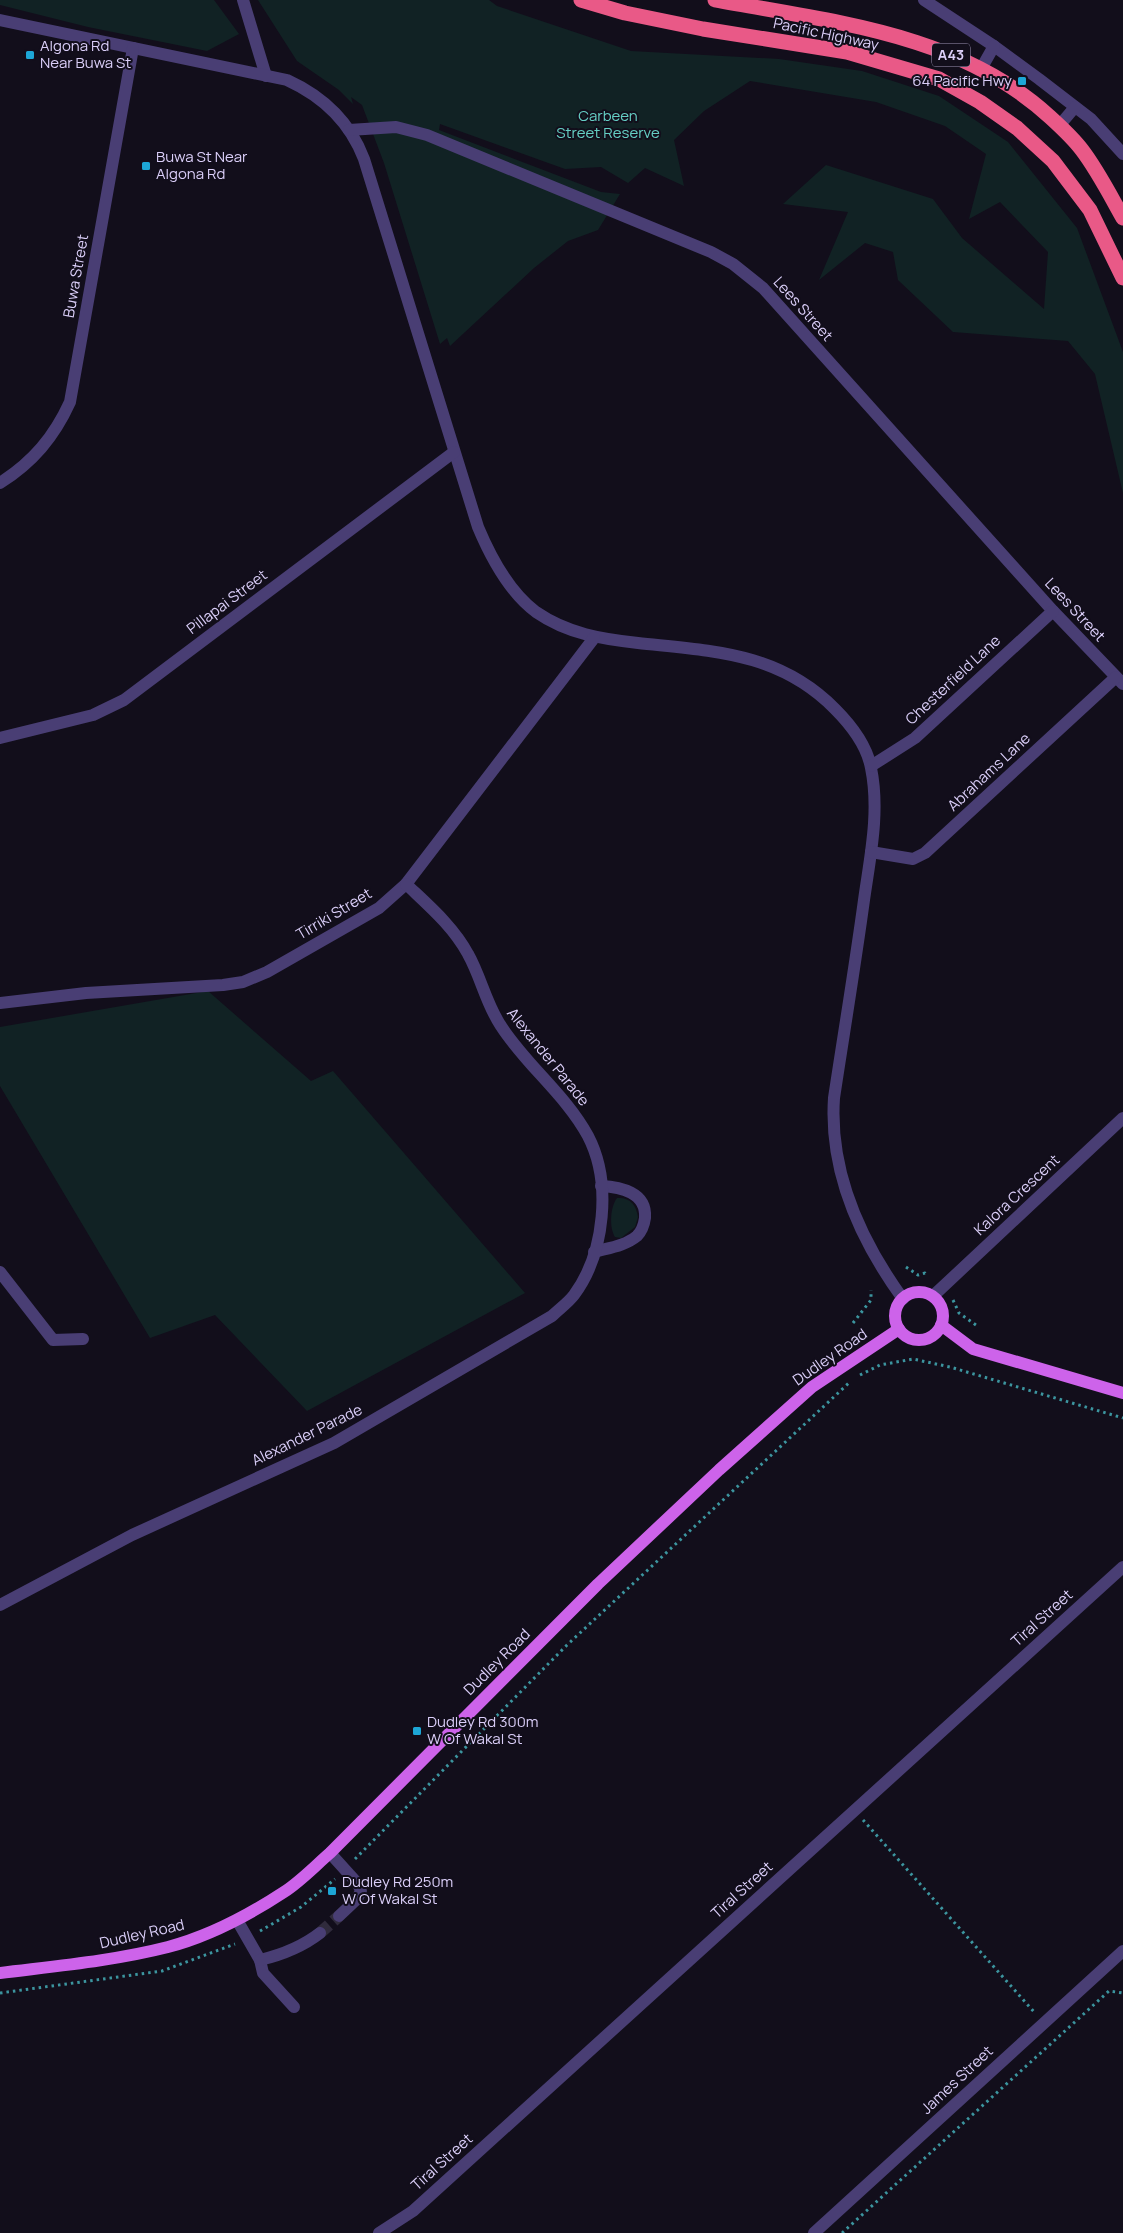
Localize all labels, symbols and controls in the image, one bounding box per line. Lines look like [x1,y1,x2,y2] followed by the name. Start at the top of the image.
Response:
[771,12,881,55] street label: Pacific Highway
[40,35,131,73] place label: Algona Rd Near Buwa St
[932,44,970,66] road number: A43
[24,49,36,61] marker: Algona Rd Near Buwa St
[912,70,1012,91] place label: 64 Pacific Hwy
[1016,75,1028,87] marker: 64 Pacific Hwy
[556,105,660,143] park label: Carbeen Street Reserve
[156,146,248,184] place label: Buwa St Near Algona Rd
[140,160,152,172] marker: Buwa St Near Algona Rd
[58,232,93,319] street label: Buwa Street
[769,272,838,345] street label: Lees Street
[182,564,271,639] street label: Pillapai Street
[1040,573,1110,646] street label: Lees Street
[901,630,1005,729] street label: Chesterfield Lane
[943,728,1035,816] street label: Abrahams Lane
[292,883,375,944] street label: Tirriki Street
[502,1003,595,1110] street label: Alexander Parade
[969,1149,1064,1240] street label: Kalora Crescent
[788,1323,871,1390] street label: Dudley Road
[248,1399,366,1470] street label: Alexander Parade
[1006,1584,1077,1651] street label: Tiral Street
[459,1624,535,1700] street label: Dudley Road
[427,1711,539,1749] place label: Dudley Rd 300m W Of Wakal St
[411,1725,423,1737] marker: Dudley Rd 300m W Of Wakal St
[706,1856,777,1923] street label: Tiral Street
[342,1871,453,1909] place label: Dudley Rd 250m W Of Wakal St
[326,1885,338,1897] marker: Dudley Rd 250m W Of Wakal St
[97,1914,186,1953] street label: Dudley Road
[916,2041,997,2119] street label: James Street
[406,2128,477,2195] street label: Tiral Street

